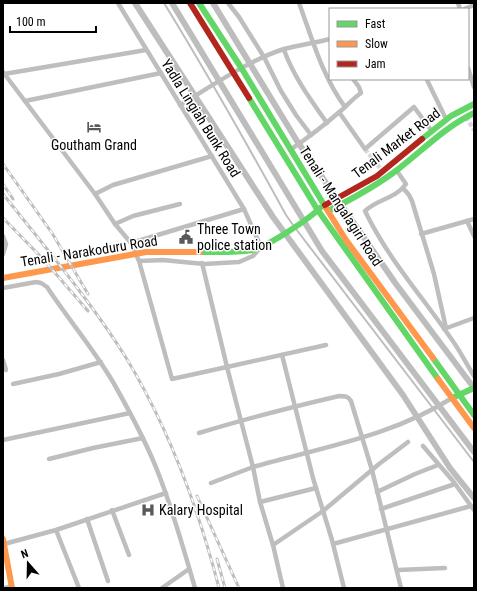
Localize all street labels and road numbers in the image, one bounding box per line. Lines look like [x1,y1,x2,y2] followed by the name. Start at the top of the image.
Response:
[158,56,244,180] street label: Yadla Lingiah Bunk Road
[349,105,443,181] street label: Tenali Market Road
[296,143,386,269] street label: Tenali - Mangalagiri Road
[19,232,159,270] street label: Tenali - Narakoduru Road

